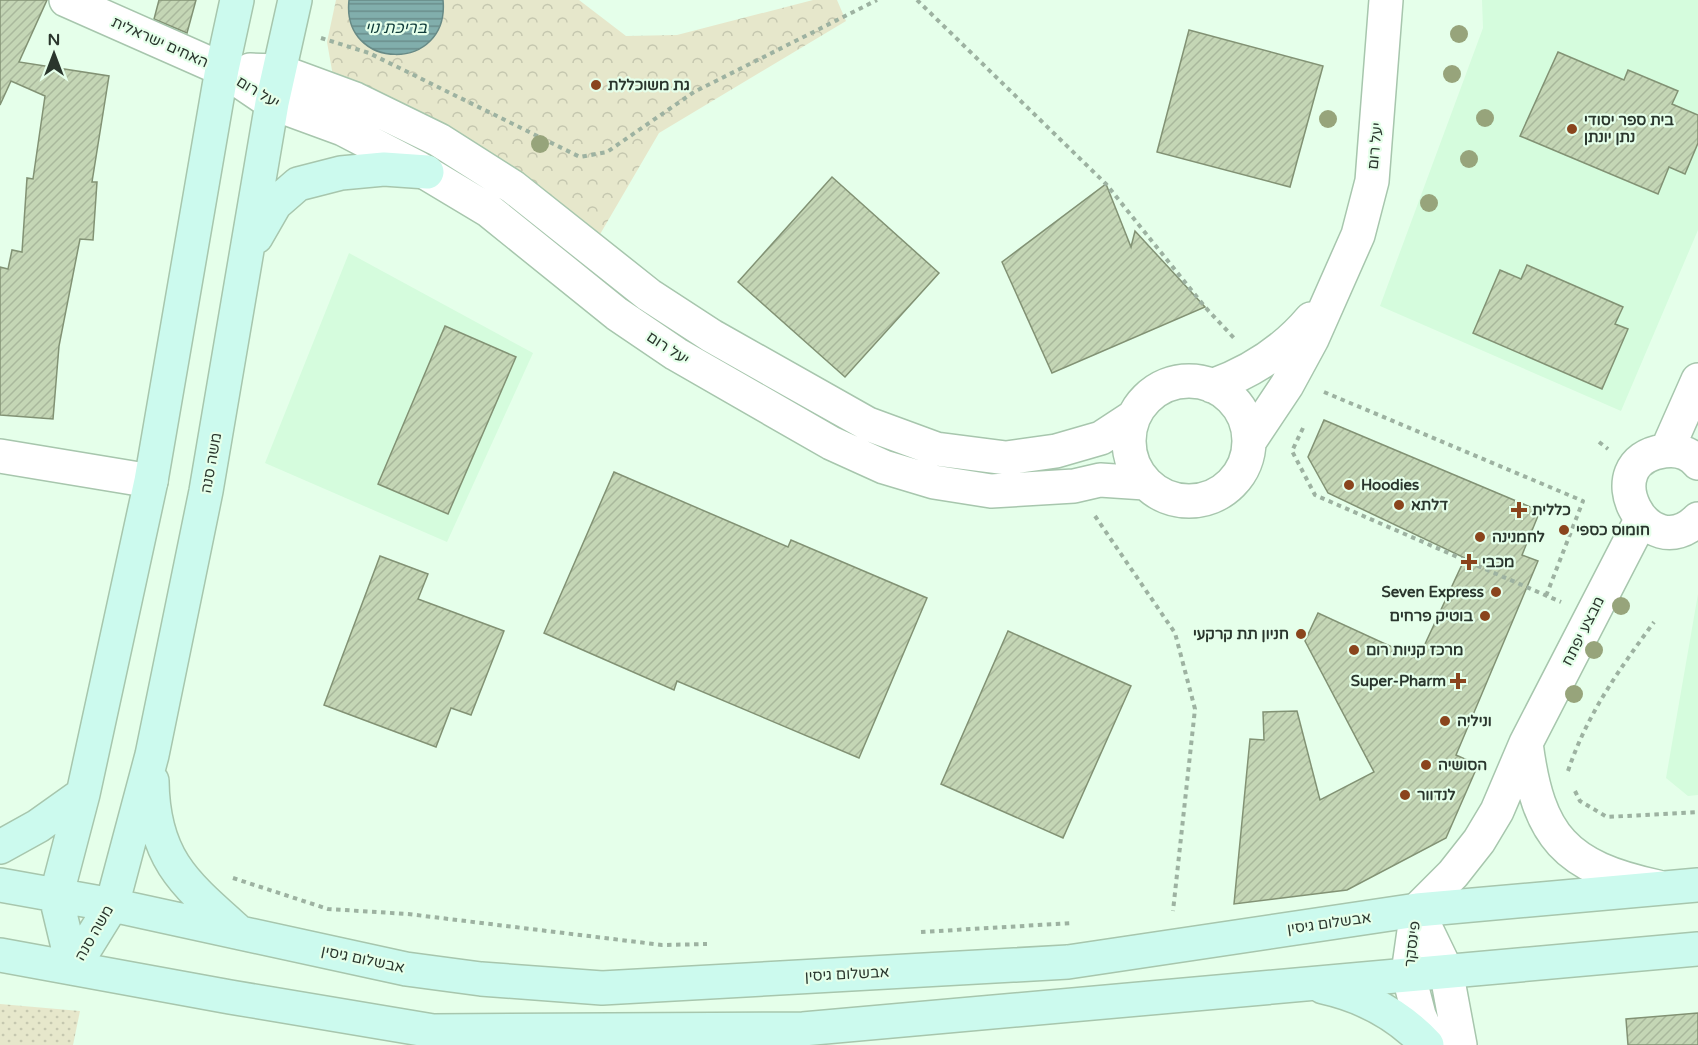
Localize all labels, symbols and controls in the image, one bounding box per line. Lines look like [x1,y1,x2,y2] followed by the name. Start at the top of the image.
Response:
[109,13,211,71] street label: האחים ישראלית
[365,18,428,38] water label: בריכת נוי
[24,24,84,84] north arrow
[48,30,60,50] text: N
[233,72,283,112] street label: יעל רום
[608,76,690,94] place label: גת משוכללת
[589,78,603,92] marker: גת משוכללת
[1584,111,1674,146] place label: בית ספר יסודי נתן יונתן
[1364,122,1386,170] street label: יעל רום
[1565,122,1579,136] marker: בית ספר יסודי נתן יונתן
[643,328,693,368] street label: יעל רום
[197,431,225,495] street label: משה סנה
[1361,476,1419,494] place label: Hoodies
[1342,478,1356,492] marker: Hoodies
[1411,496,1448,514] place label: דלתא
[1392,498,1406,512] marker: דלתא
[1510,501,1528,519] marker: כללית
[1532,501,1571,519] place label: כללית
[1576,521,1650,539] place label: חומוס כספי
[1557,523,1571,537] marker: חומוס כספי
[1492,528,1545,546] place label: לחמנינה
[1473,530,1487,544] marker: לחמנינה
[1460,553,1478,571] marker: מכבי
[1482,553,1514,571] place label: מכבי
[1381,583,1484,602] place label: Seven Express
[1489,585,1503,599] marker: Seven Express
[1558,593,1608,669] street label: מבצע יפתח
[1390,607,1473,625] place label: בוטיק פרחים
[1478,609,1492,623] marker: בוטיק פרחים
[1193,625,1289,643] place label: חניון תת קרקעי
[1294,627,1308,641] marker: חניון תת קרקעי
[1366,641,1463,659] place label: מרכז קניות רום
[1347,643,1361,657] marker: מרכז קניות רום
[1351,672,1446,691] place label: Super-Pharm
[1451,674,1465,688] marker: Super-Pharm
[1457,712,1492,730] place label: וניליה
[1438,714,1452,728] marker: וניליה
[1438,756,1487,774] place label: הסושיה
[1419,758,1433,772] marker: הסושיה
[1417,786,1456,804] place label: לנדוור
[1398,788,1412,802] marker: לנדוור
[71,902,117,964] street label: משה סנה
[1286,908,1372,938] street label: אבשלום גיסין
[1400,920,1424,968] street label: פינסקר
[320,941,406,977] street label: אבשלום גיסין
[804,963,890,985] street label: אבשלום גיסין

